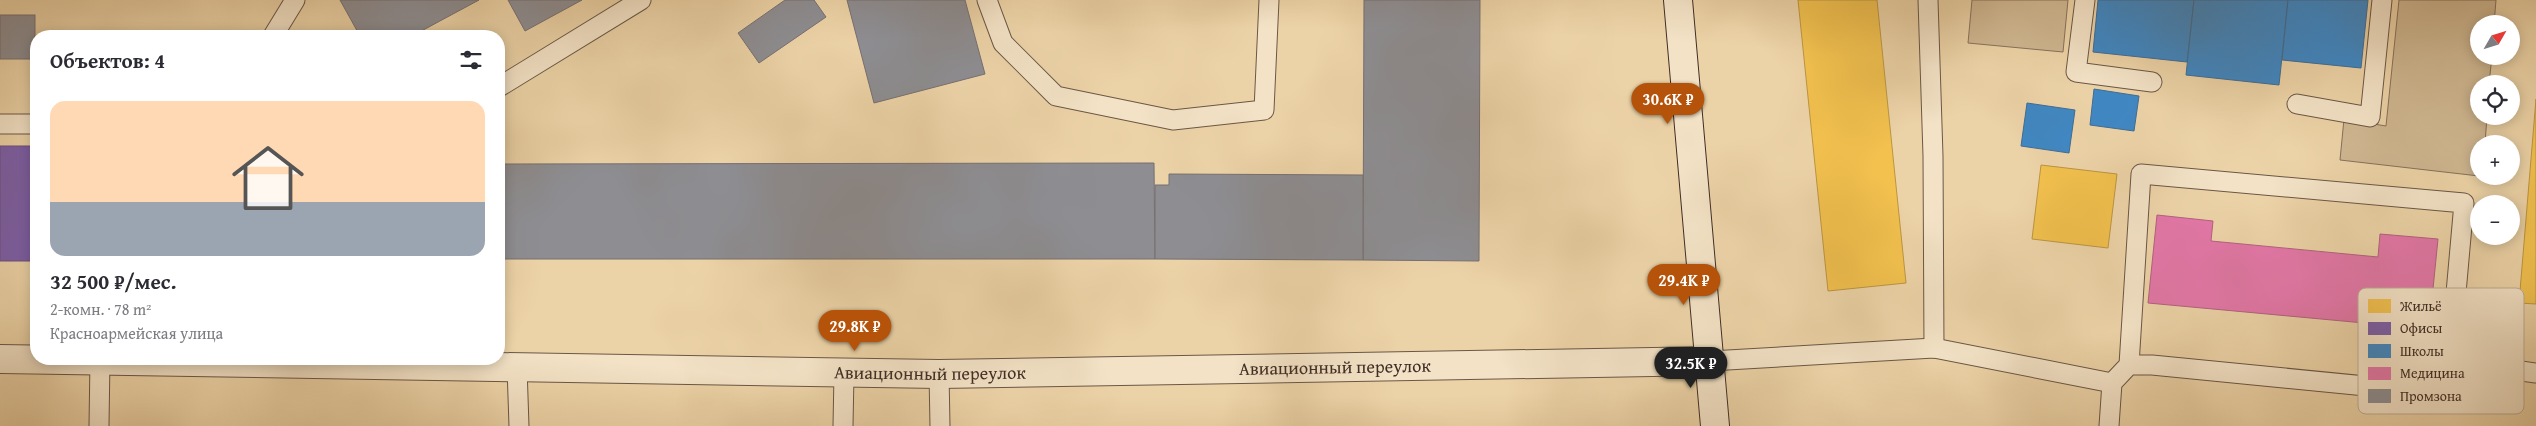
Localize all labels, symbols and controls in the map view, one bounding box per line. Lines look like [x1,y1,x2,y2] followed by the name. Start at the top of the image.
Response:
[2470,15,2520,65] north arrow
[2470,15,2520,245] map controls
[50,45,165,76] text: Объектов: 4
[457,46,485,74] icon: filters
[2470,75,2520,125] button: locate
[1622,82,1714,125] pin: 30.6K ₽
[1642,87,1694,111] text: 30.6K ₽
[223,133,313,223] icon: home
[2470,135,2520,185] button: +
[2470,195,2520,245] button: −
[1638,264,1730,306] pin: 29.4K ₽
[50,266,176,297] text: 32 500 ₽/мес.
[1658,268,1710,292] text: 29.4K ₽
[2358,288,2524,414] legend
[2399,296,2442,316] text: Жильё
[50,297,151,321] text: 2-комн. · 78 m²
[809,310,901,352] pin: 29.8K ₽
[829,314,881,338] text: 29.8K ₽
[2400,318,2442,338] text: Офисы
[50,321,223,345] text: Красноармейская улица
[2400,341,2444,361] text: Школы
[1645,346,1737,389] pin: 32.5K ₽
[1665,351,1717,375] text: 32.5K ₽
[1239,352,1432,382] street label: Авиационный переулок
[834,358,1027,387] street label: Авиационный переулок
[2400,363,2465,383] text: Медицина
[2400,386,2462,406] text: Промзона

